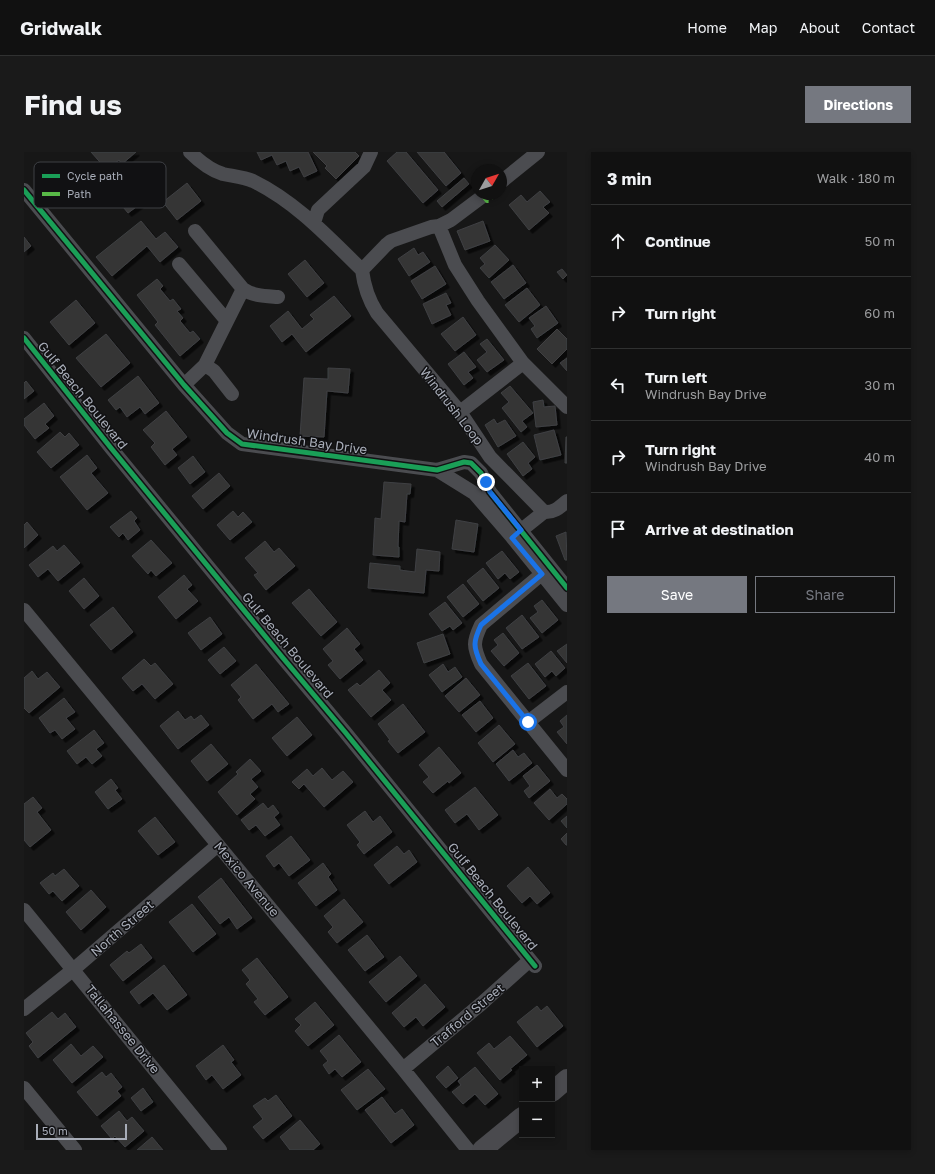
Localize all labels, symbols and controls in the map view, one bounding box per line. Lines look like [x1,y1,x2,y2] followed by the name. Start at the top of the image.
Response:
[20,16,102,39] text: Gridwalk
[687,19,727,36] text: Home
[749,19,777,36] text: Map
[799,19,840,36] text: About
[862,19,915,36] text: Contact
[805,86,911,123] button: Directions
[24,88,122,121] text: Find us
[34,162,166,208] legend
[471,164,507,200] north arrow
[607,168,651,189] text: 3 min
[67,169,123,182] text: Cycle path
[817,170,895,186] text: Walk · 180 m
[67,187,91,200] text: Path
[607,230,629,252] icon: ahead
[645,232,711,250] text: Continue
[865,233,895,249] text: 50 m
[607,302,629,324] icon: right
[645,304,716,322] text: Turn right
[864,305,895,321] text: 60 m
[35,338,131,452] street label: Gulf Beach Boulevard
[417,364,487,448] street label: Windrush Loop
[645,368,707,386] text: Turn left
[607,374,629,396] icon: left
[865,377,895,393] text: 30 m
[645,386,767,402] text: Windrush Bay Drive
[246,425,368,457] street label: Windrush Bay Drive
[645,440,716,458] text: Turn right
[607,446,629,468] icon: right
[864,449,895,465] text: 40 m
[645,458,767,474] text: Windrush Bay Drive
[477,473,495,491] route end
[607,518,629,540] icon: arrive
[645,520,794,538] text: Arrive at destination
[607,576,747,613] button: Save
[755,576,895,613] button: Share
[239,589,337,701] street label: Gulf Beach Boulevard
[519,713,537,731] route start
[211,838,283,920] street label: Mexico Avenue
[445,839,541,953] street label: Gulf Beach Boulevard
[87,896,157,960] street label: North Street
[427,980,507,1050] street label: Trafford Street
[82,981,164,1077] street label: Tallahassee Drive
[519,1066,555,1138] map controls
[519,1066,555,1102] button: +
[519,1102,555,1138] button: −
[36,1122,127,1141] scale bar
[42,1124,68,1137] text: 50 m

